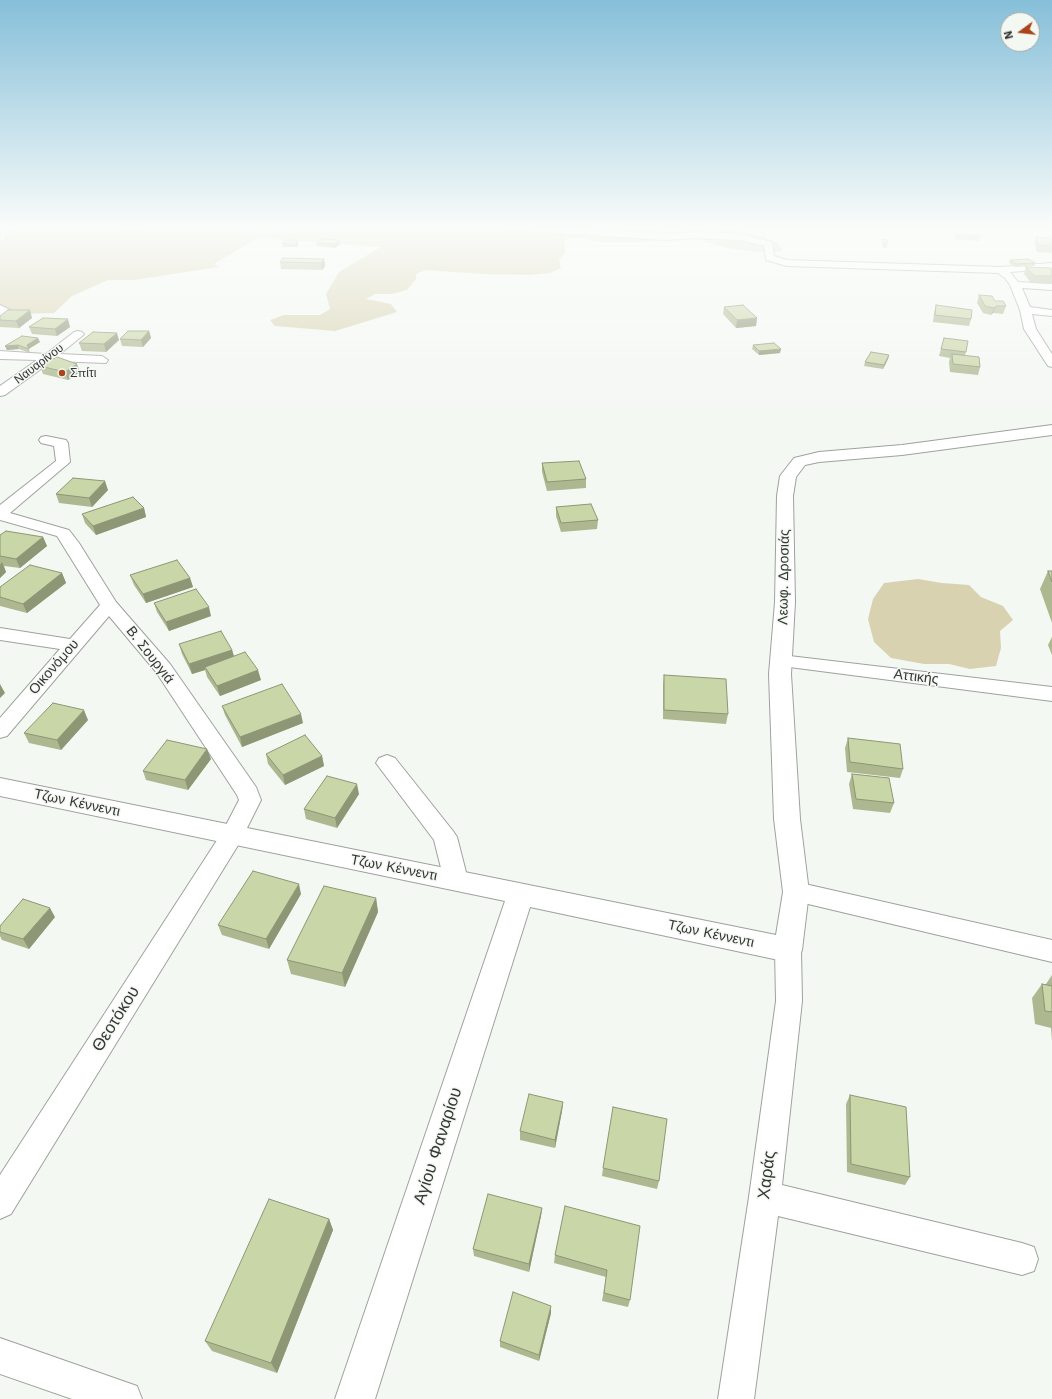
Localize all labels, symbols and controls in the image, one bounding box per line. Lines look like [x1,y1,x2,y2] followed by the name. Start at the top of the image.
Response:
[1000,12,1040,52] north arrow
[1002,29,1016,41] text: N
[12,341,66,387] street label: Ναυαρίνου
[70,366,96,380] place label: Σπίτι
[57,368,67,378] marker: Σπίτι
[775,529,793,625] street label: Λεωφ. Δροσιάς
[122,623,178,687] street label: Β. Σουργιά
[26,636,82,698] street label: Οικονόμου
[893,666,939,688] street label: Αττικής
[32,786,122,820] street label: Τζων Κέννεντι
[349,851,439,885] street label: Τζων Κέννεντι
[666,917,756,951] street label: Τζων Κέννεντι
[88,983,144,1055] street label: Θεοτόκου
[409,1085,467,1207] street label: Αγίου Φαναρίου
[754,1150,780,1200] street label: Χαράς

